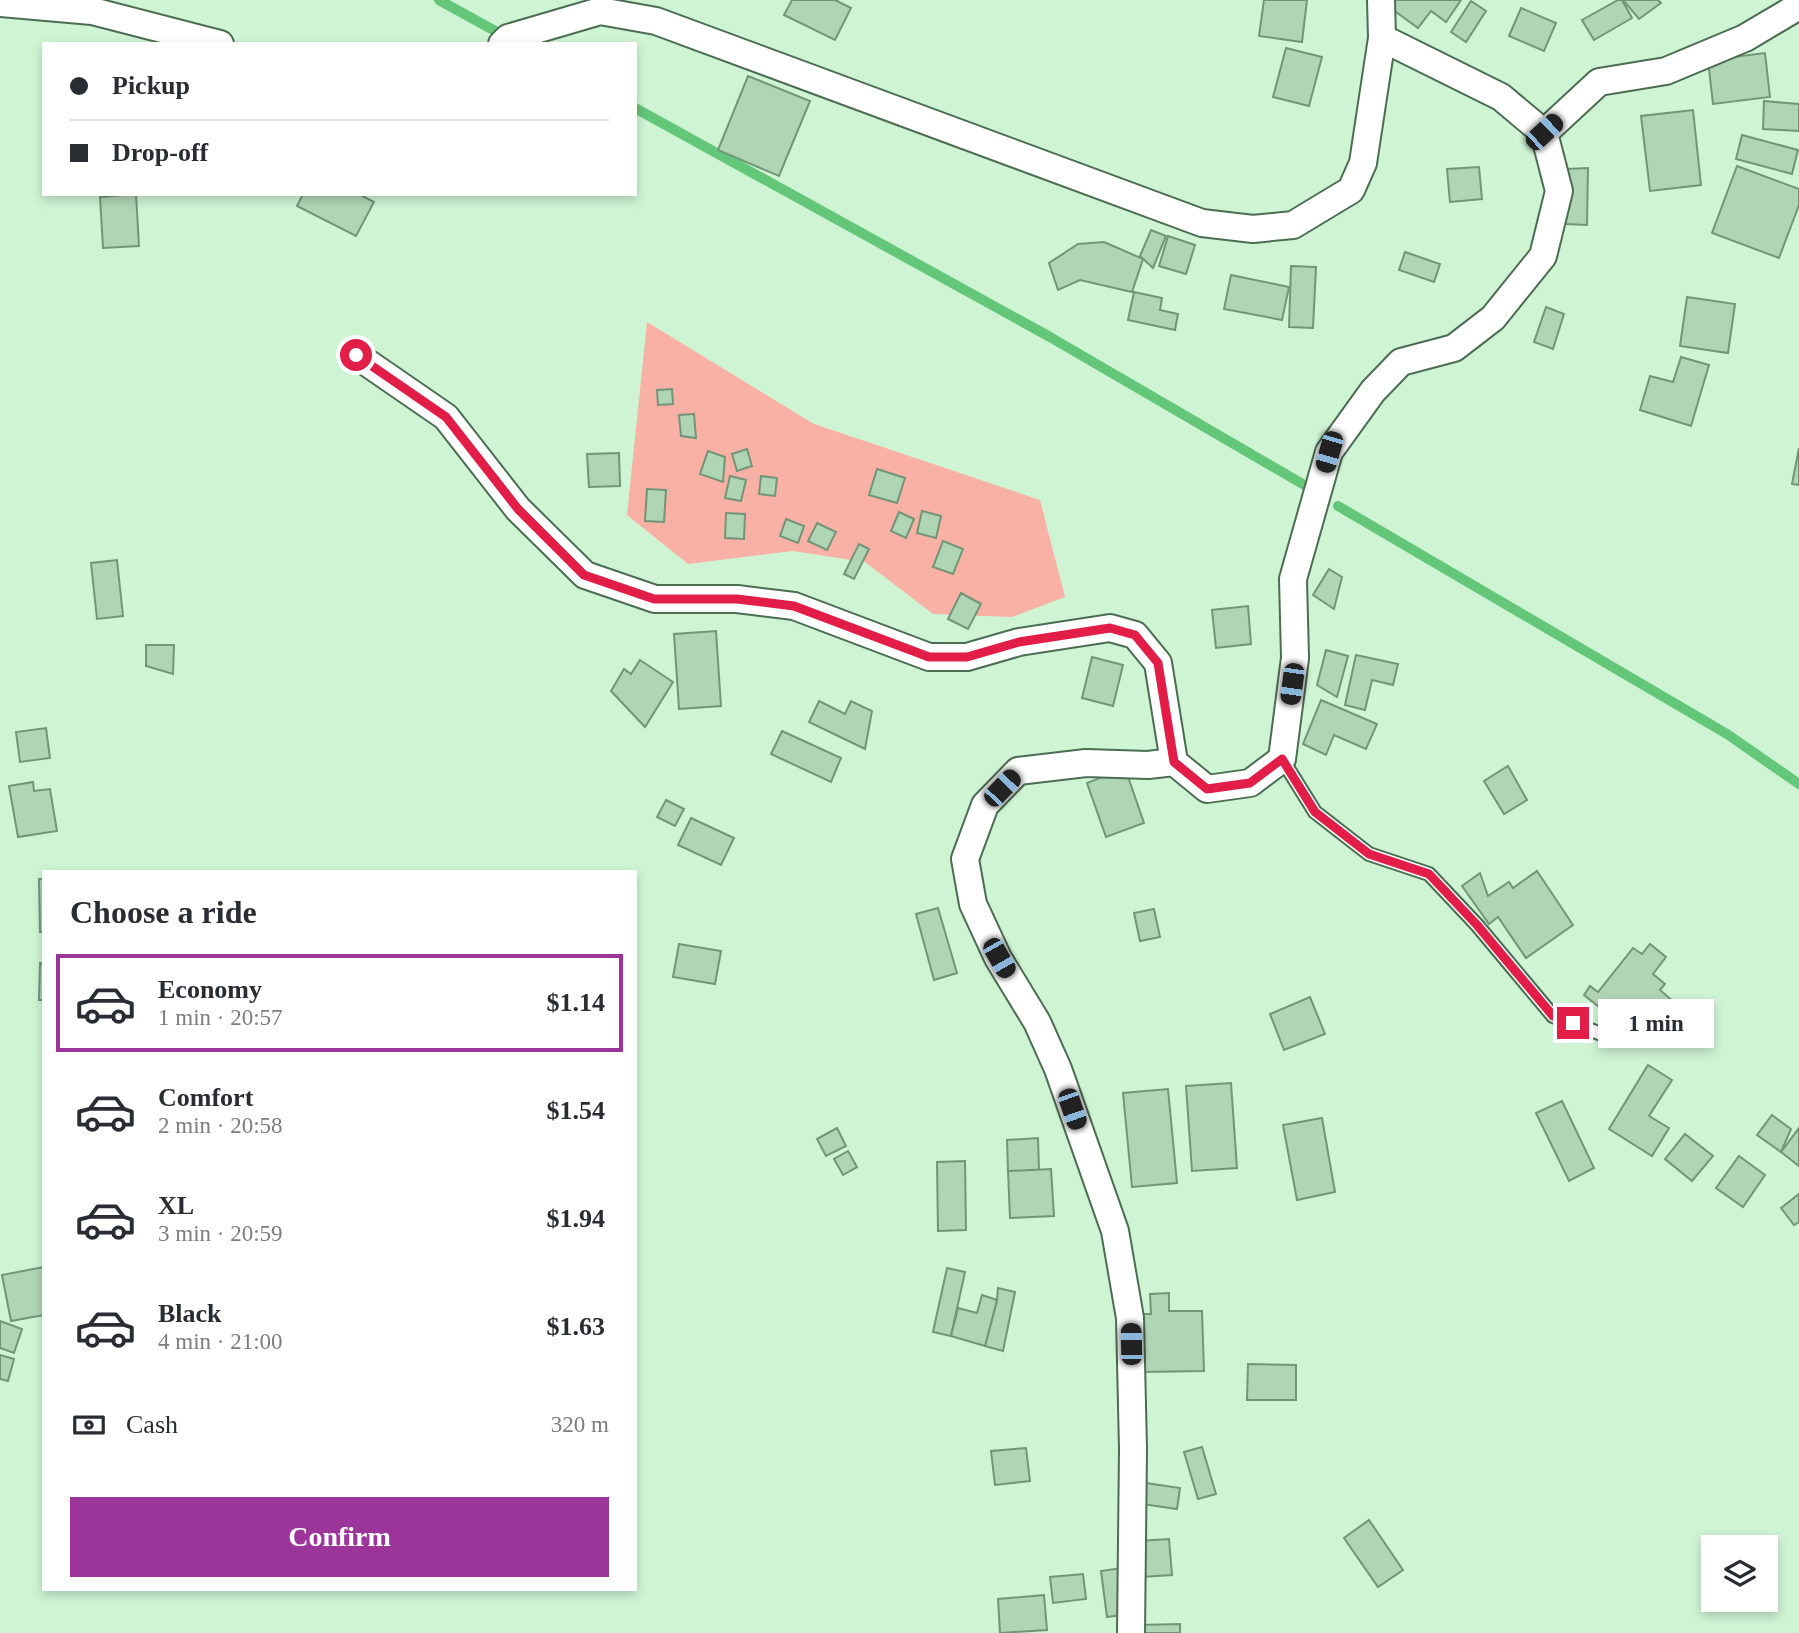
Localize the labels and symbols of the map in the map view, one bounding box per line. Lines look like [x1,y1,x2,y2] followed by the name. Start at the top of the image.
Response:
[1522,110,1567,154] car
[340,339,372,371] route start
[1314,429,1345,475] car
[1279,662,1306,706] car
[980,766,1025,810] car
[980,935,1019,981] car
[1598,998,1713,1048] callout: 1 min
[1557,1007,1589,1039] route end
[1056,1086,1089,1132] car
[1121,1323,1142,1365] car

